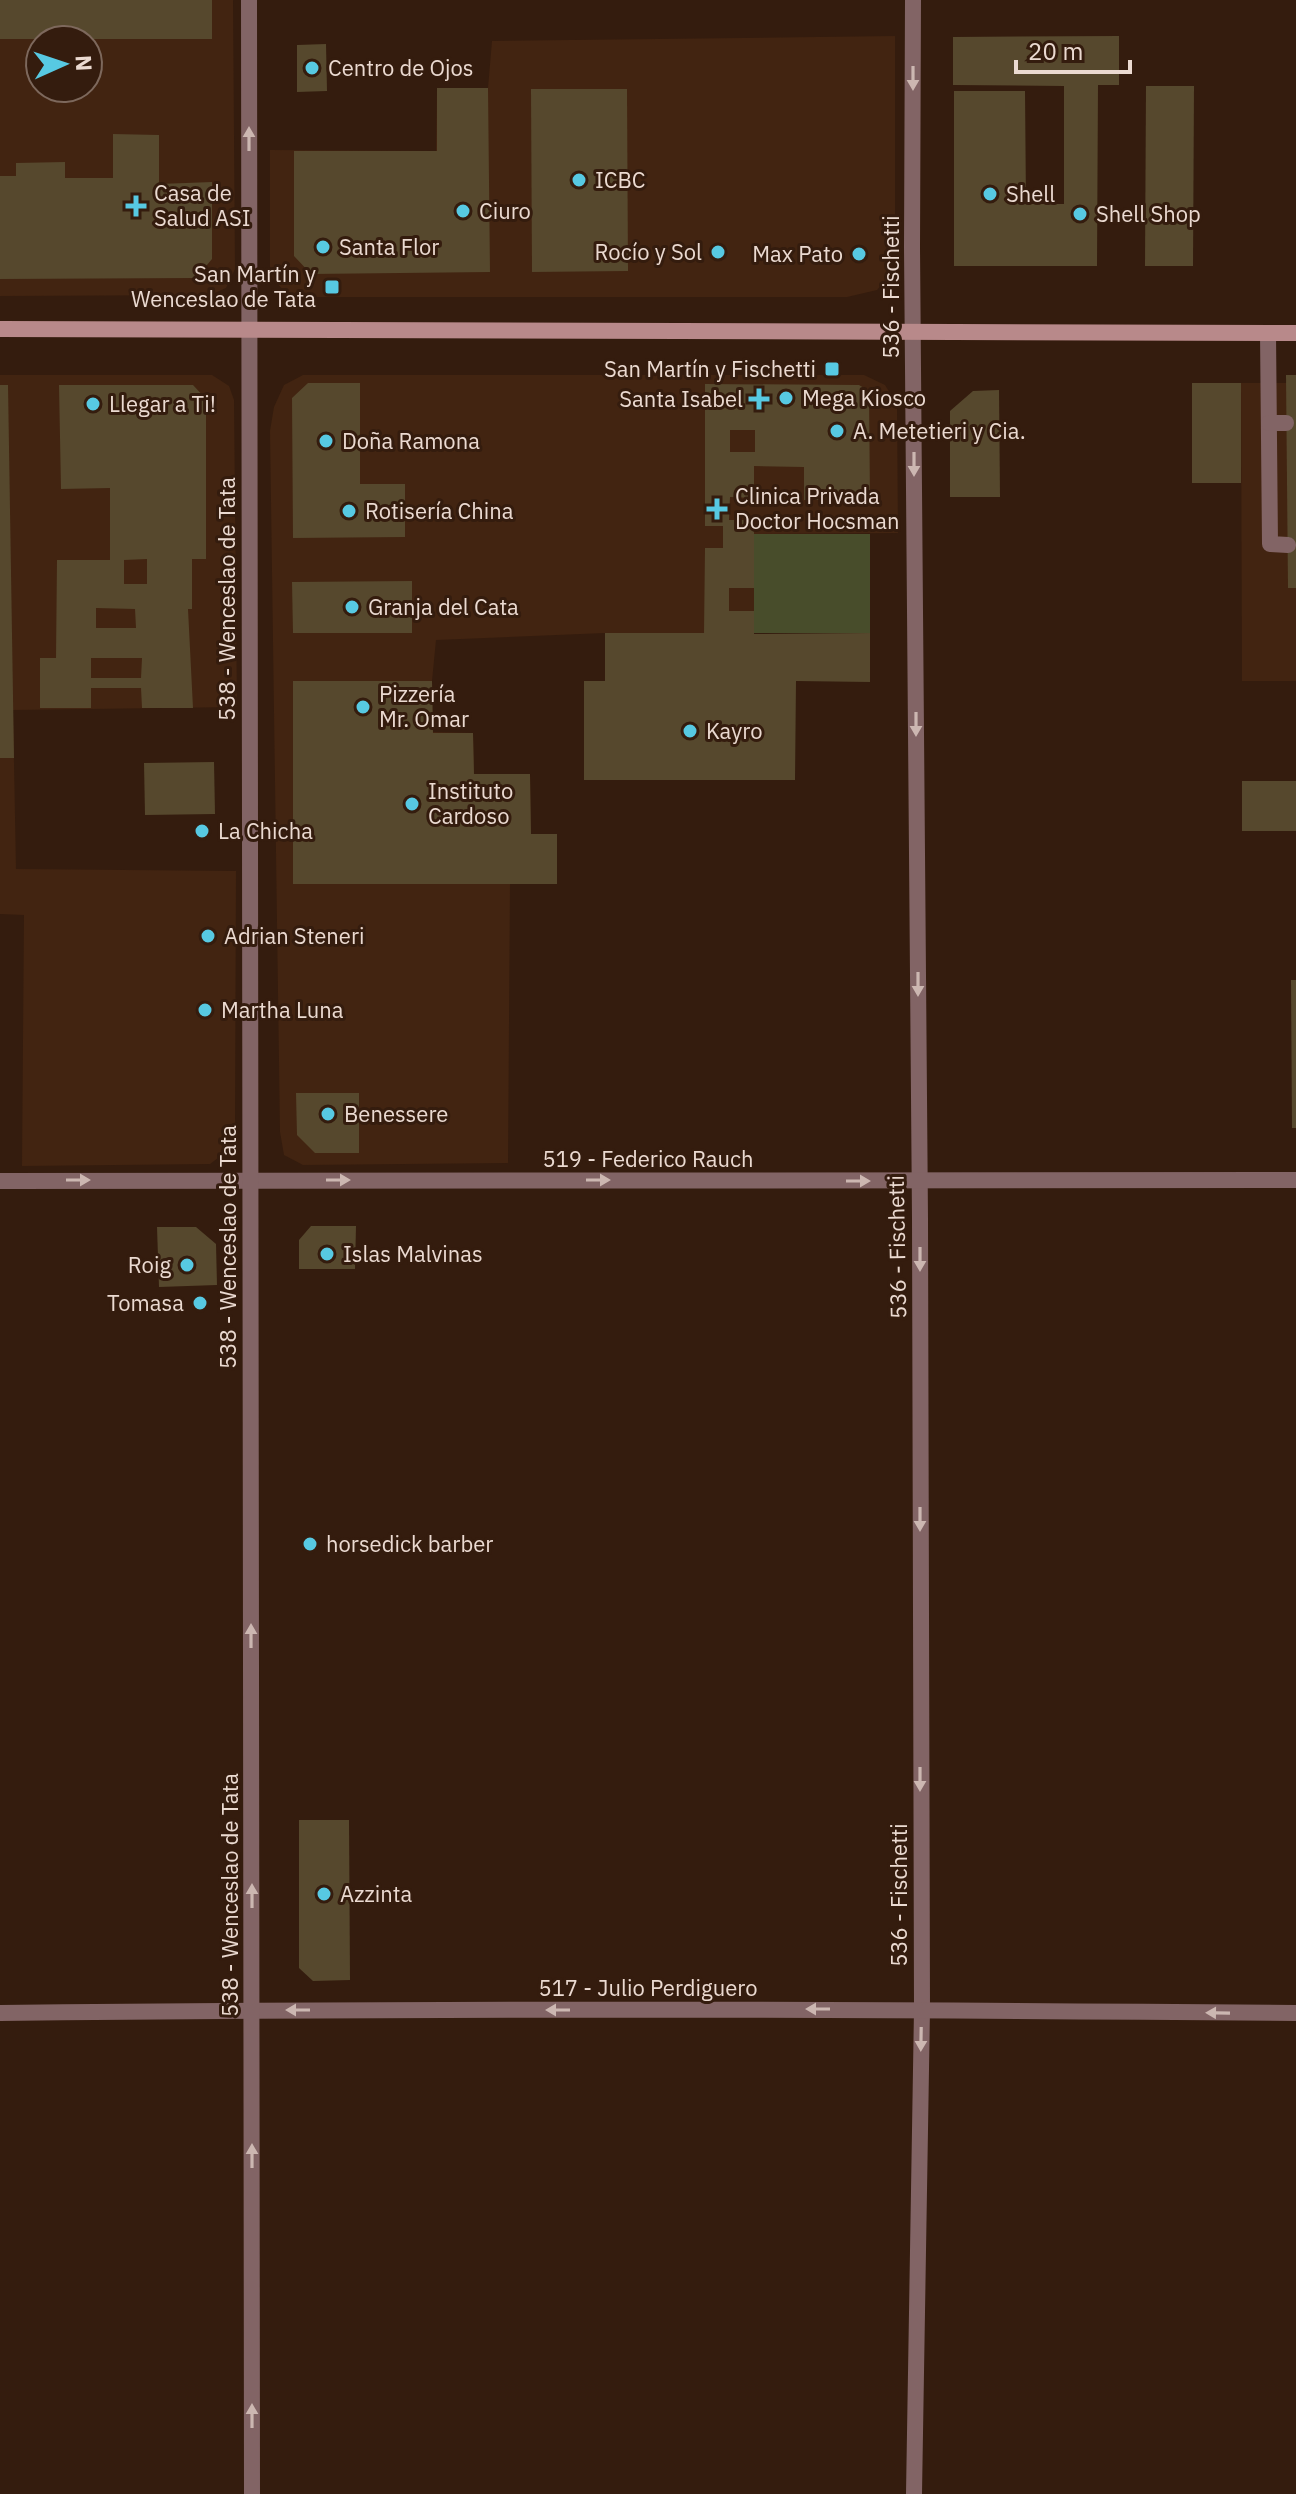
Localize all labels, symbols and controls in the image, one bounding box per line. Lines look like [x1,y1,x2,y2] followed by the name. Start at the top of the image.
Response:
[24,24,104,104] north arrow
[1016,24,1130,74] scale bar
[1028,35,1083,67] text: 20 m
[328,53,474,82] place label: Centro de Ojos
[70,54,99,72] text: N
[303,59,321,77] marker: Centro de Ojos
[907,66,919,91] one-way arrow
[243,126,255,151] one-way arrow
[595,165,646,194] place label: ICBC
[570,171,588,189] marker: ICBC
[154,178,251,232] place label: Casa de Salud ASI
[1006,179,1055,208] place label: Shell
[981,185,999,203] marker: Shell
[125,195,147,217] marker: Casa de Salud ASI
[479,196,531,225] place label: Ciuro
[1096,199,1201,228] place label: Shell Shop
[454,202,472,220] marker: Ciuro
[1071,205,1089,223] marker: Shell Shop
[876,215,905,359] street label: 536 - Fischetti
[339,232,439,261] place label: Santa Flor
[595,237,702,266] place label: Rocío y Sol
[314,238,332,256] marker: Santa Flor
[752,239,843,268] place label: Max Pato
[709,243,727,261] marker: Rocío y Sol
[850,245,868,263] marker: Max Pato
[131,259,316,313] place label: San Martín y Wenceslao de Tata
[323,278,341,296] marker: San Martín y Wenceslao de Tata
[604,354,816,383] place label: San Martín y Fischetti
[823,360,841,378] marker: San Martín y Fischetti
[802,383,926,412] place label: Mega Kiosco
[619,384,743,413] place label: Santa Isabel
[109,389,216,418] place label: Llegar a Ti!
[777,389,795,407] marker: Mega Kiosco
[750,390,768,408] marker: Santa Isabel
[84,395,102,413] marker: Llegar a Ti!
[853,416,1026,445] place label: A. Metetieri y Cia.
[828,422,846,440] marker: A. Metetieri y Cia.
[342,426,480,455] place label: Doña Ramona
[317,432,335,450] marker: Doña Ramona
[908,452,920,477] one-way arrow
[212,477,241,721] street label: 538 - Wenceslao de Tata
[735,481,899,535] place label: Clinica Privada Doctor Hocsman
[365,496,514,525] place label: Rotisería China
[706,498,728,520] marker: Clinica Privada Doctor Hocsman
[340,502,358,520] marker: Rotisería China
[368,592,519,621] place label: Granja del Cata
[343,598,361,616] marker: Granja del Cata
[379,679,469,733] place label: Pizzería Mr. Omar
[354,698,372,716] marker: Pizzería Mr. Omar
[910,712,922,737] one-way arrow
[706,716,763,745] place label: Kayro
[681,722,699,740] marker: Kayro
[428,776,513,830] place label: Instituto Cardoso
[403,795,421,813] marker: Instituto Cardoso
[218,816,313,845] place label: La Chicha
[193,822,211,840] marker: La Chicha
[224,921,365,950] place label: Adrian Steneri
[199,927,217,945] marker: Adrian Steneri
[912,972,924,997] one-way arrow
[221,995,344,1024] place label: Martha Luna
[196,1001,214,1019] marker: Martha Luna
[344,1099,448,1128] place label: Benessere
[319,1105,337,1123] marker: Benessere
[213,1125,242,1369] street label: 538 - Wenceslao de Tata
[542,1144,754,1173] street label: 519 - Federico Rauch
[66,1174,91,1187] one-way arrow
[326,1174,351,1186] one-way arrow
[586,1174,611,1186] one-way arrow
[846,1175,871,1187] one-way arrow
[881,1175,912,1319] street label: 536 - Fischetti
[343,1239,483,1268] place label: Islas Malvinas
[318,1245,336,1263] marker: Islas Malvinas
[914,1247,926,1272] one-way arrow
[128,1250,171,1279] place label: Roig
[178,1256,196,1274] marker: Roig
[107,1288,184,1317] place label: Tomasa
[191,1294,209,1312] marker: Tomasa
[914,1507,926,1532] one-way arrow
[326,1529,493,1558] place label: horsedick barber
[301,1535,319,1553] marker: horsedick barber
[245,1623,257,1648] one-way arrow
[914,1767,926,1792] one-way arrow
[215,1773,244,2017] street label: 538 - Wenceslao de Tata
[884,1823,913,1967] street label: 536 - Fischetti
[340,1879,412,1908] place label: Azzinta
[246,1883,258,1908] one-way arrow
[315,1885,333,1903] marker: Azzinta
[538,1973,758,2002] street label: 517 - Julio Perdiguero
[805,2003,830,2015] one-way arrow
[285,2004,310,2016] one-way arrow
[545,2004,570,2016] one-way arrow
[1205,2006,1230,2019] one-way arrow
[915,2027,927,2052] one-way arrow
[246,2143,258,2168] one-way arrow
[246,2403,258,2428] one-way arrow

